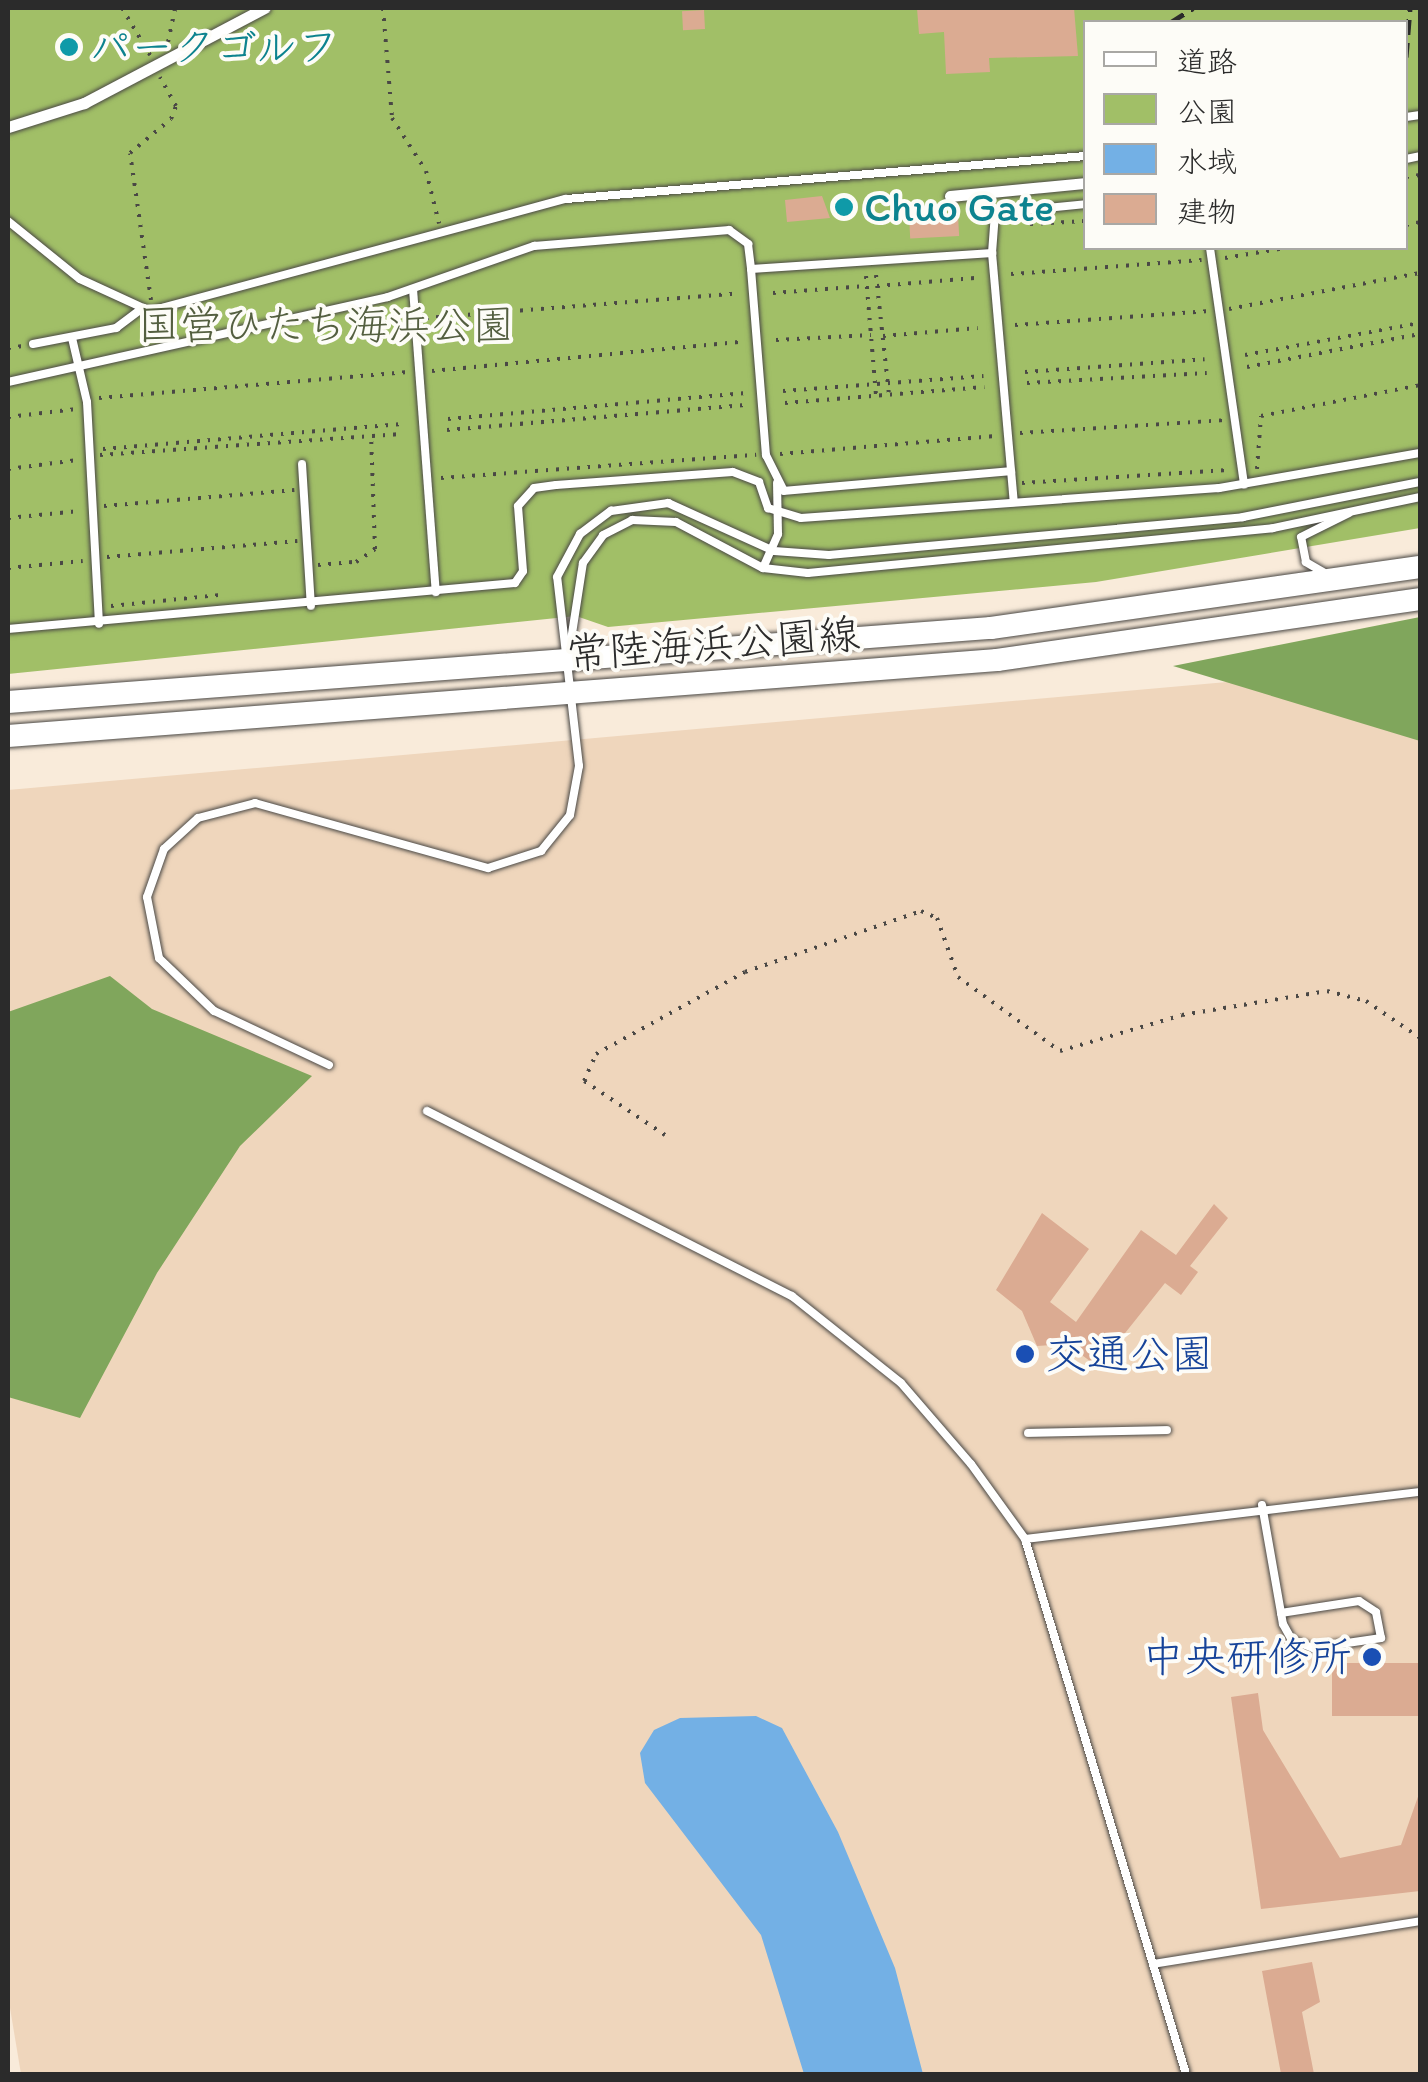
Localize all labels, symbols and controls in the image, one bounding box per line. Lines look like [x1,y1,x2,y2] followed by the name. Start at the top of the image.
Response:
[1083,20,1408,250] legend
[89,22,341,72] place label: パークゴルフ
[58,36,80,58] marker: パークゴルフ
[1177,43,1237,80] text: 道路
[1177,93,1237,130] text: 公園
[1177,143,1237,180] text: 水域
[864,182,1054,232] place label: Chuo Gate
[1177,193,1237,230] text: 建物
[833,196,855,218] marker: Chuo Gate
[137,300,515,350] park label: 国営ひたち海浜公園
[565,609,861,679] street label: 常陸海浜公園線
[1045,1329,1213,1379] place label: 交通公園
[1014,1343,1036,1365] marker: 交通公園
[1142,1632,1352,1682] place label: 中央研修所
[1361,1646,1383,1668] marker: 中央研修所

